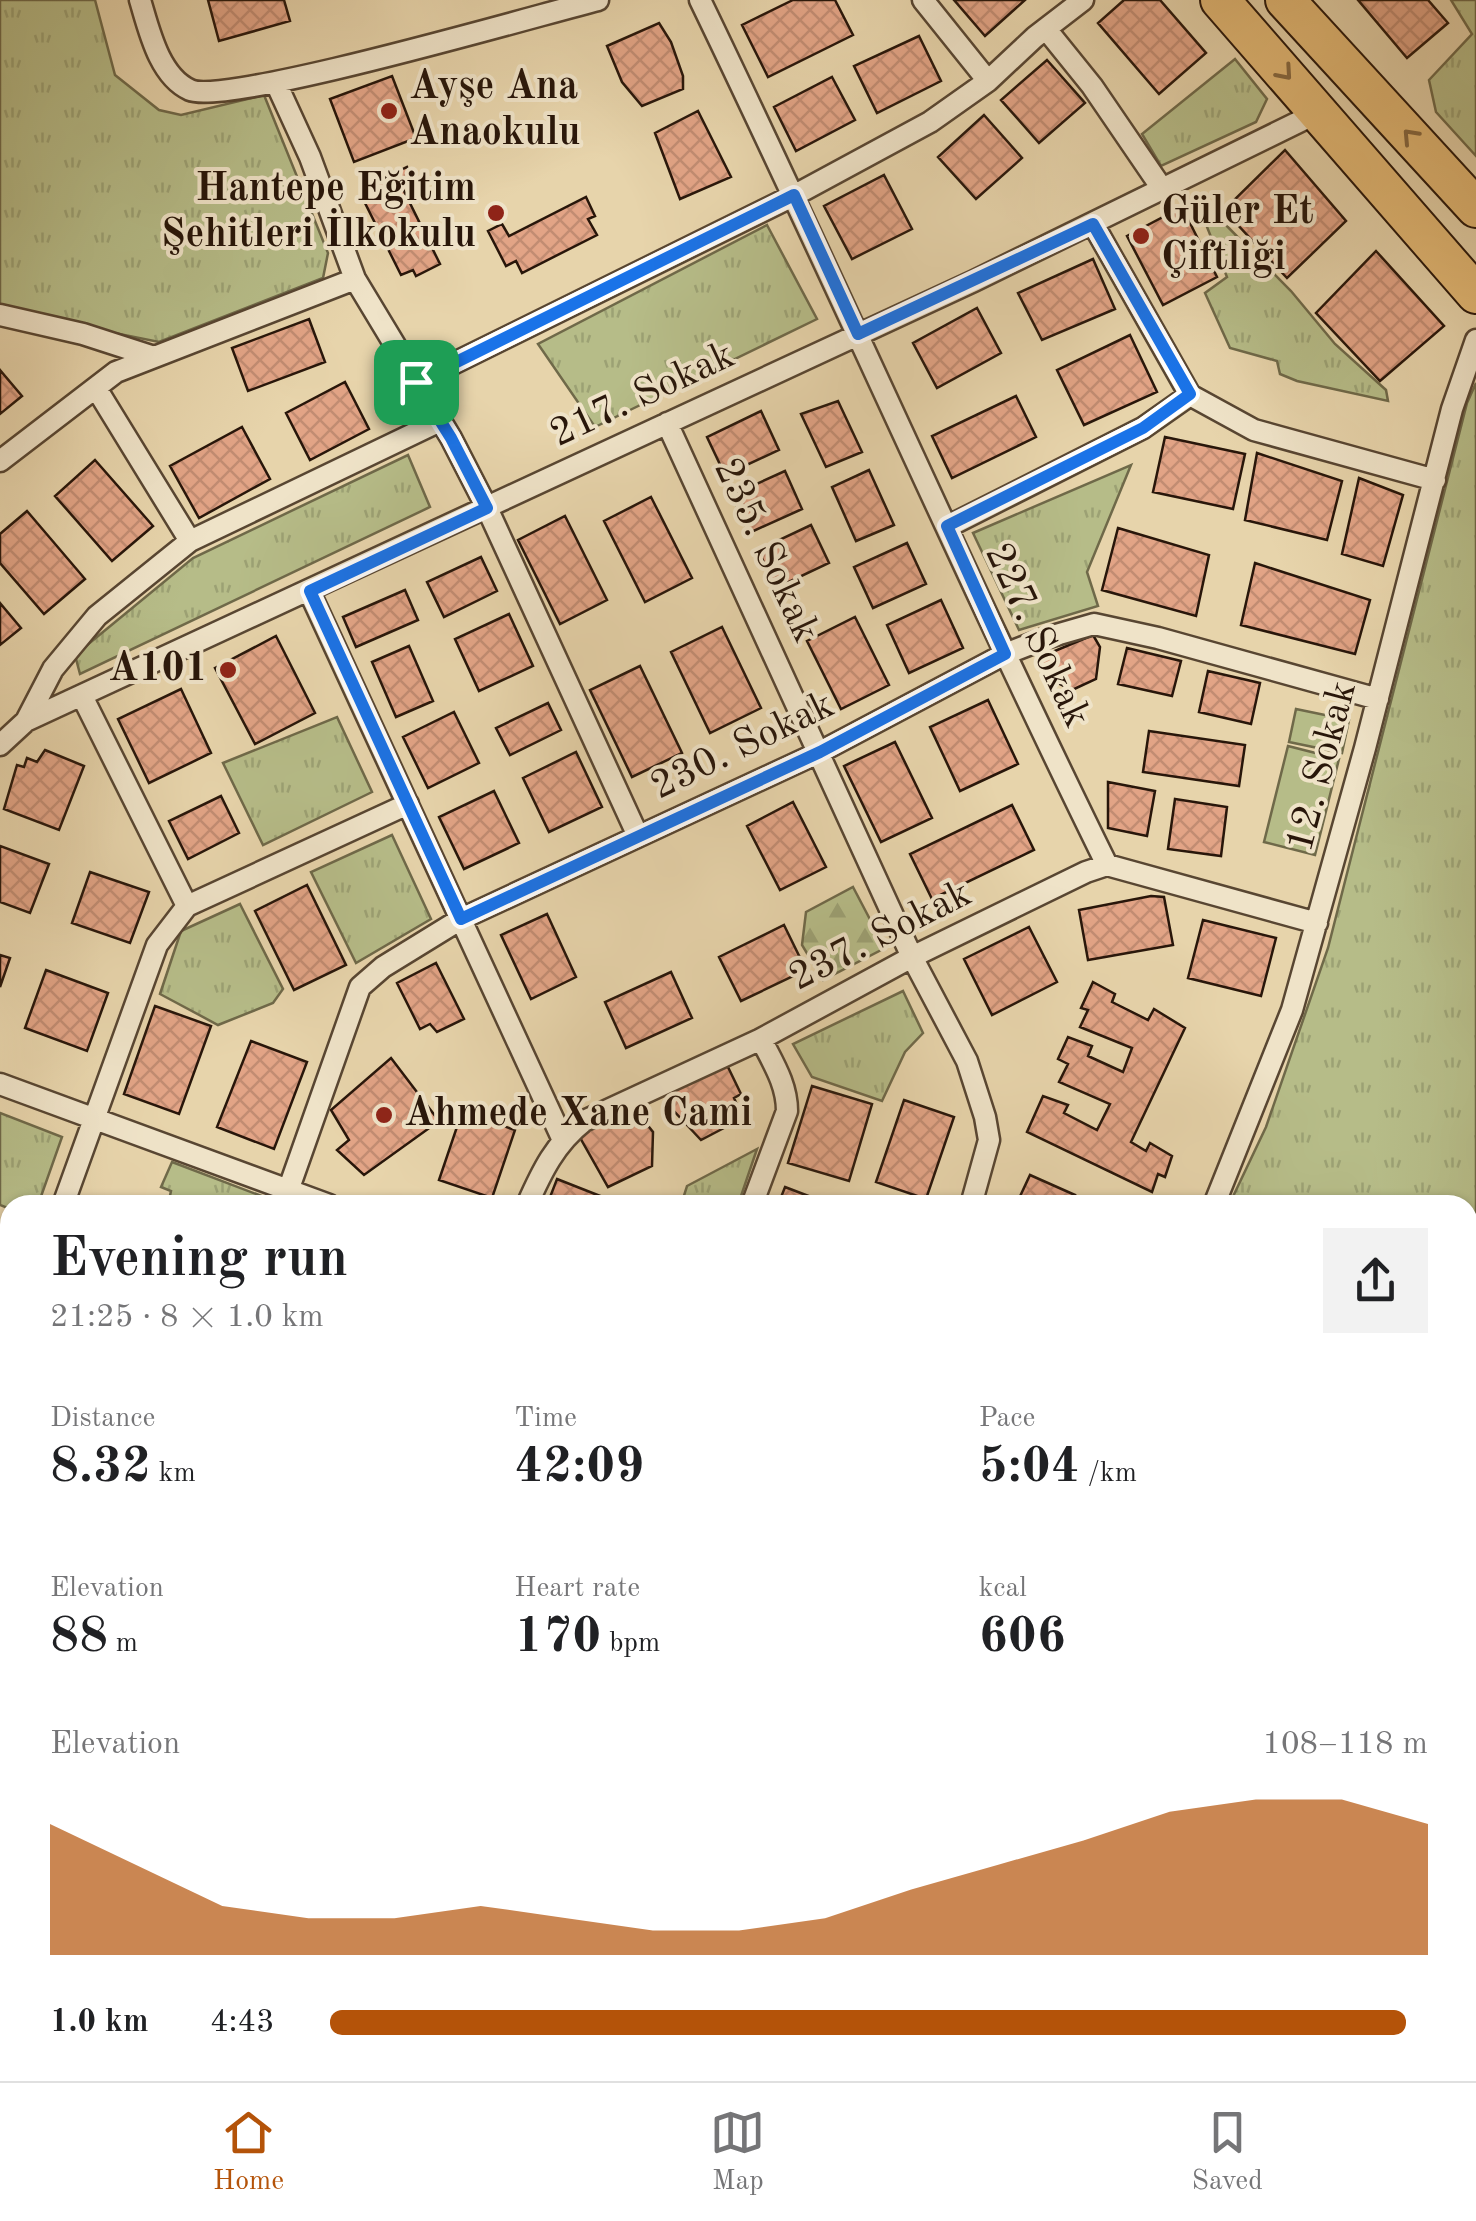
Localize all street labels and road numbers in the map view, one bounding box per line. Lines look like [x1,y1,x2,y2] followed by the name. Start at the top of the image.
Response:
[545,336,741,456] street label: 217. Sokak
[705,453,825,649] street label: 235. Sokak
[976,538,1096,734] street label: 227. Sokak
[1281,677,1365,857] street label: 12. Sokak
[645,686,841,808] street label: 230. Sokak
[784,874,978,1000] street label: 237. Sokak

